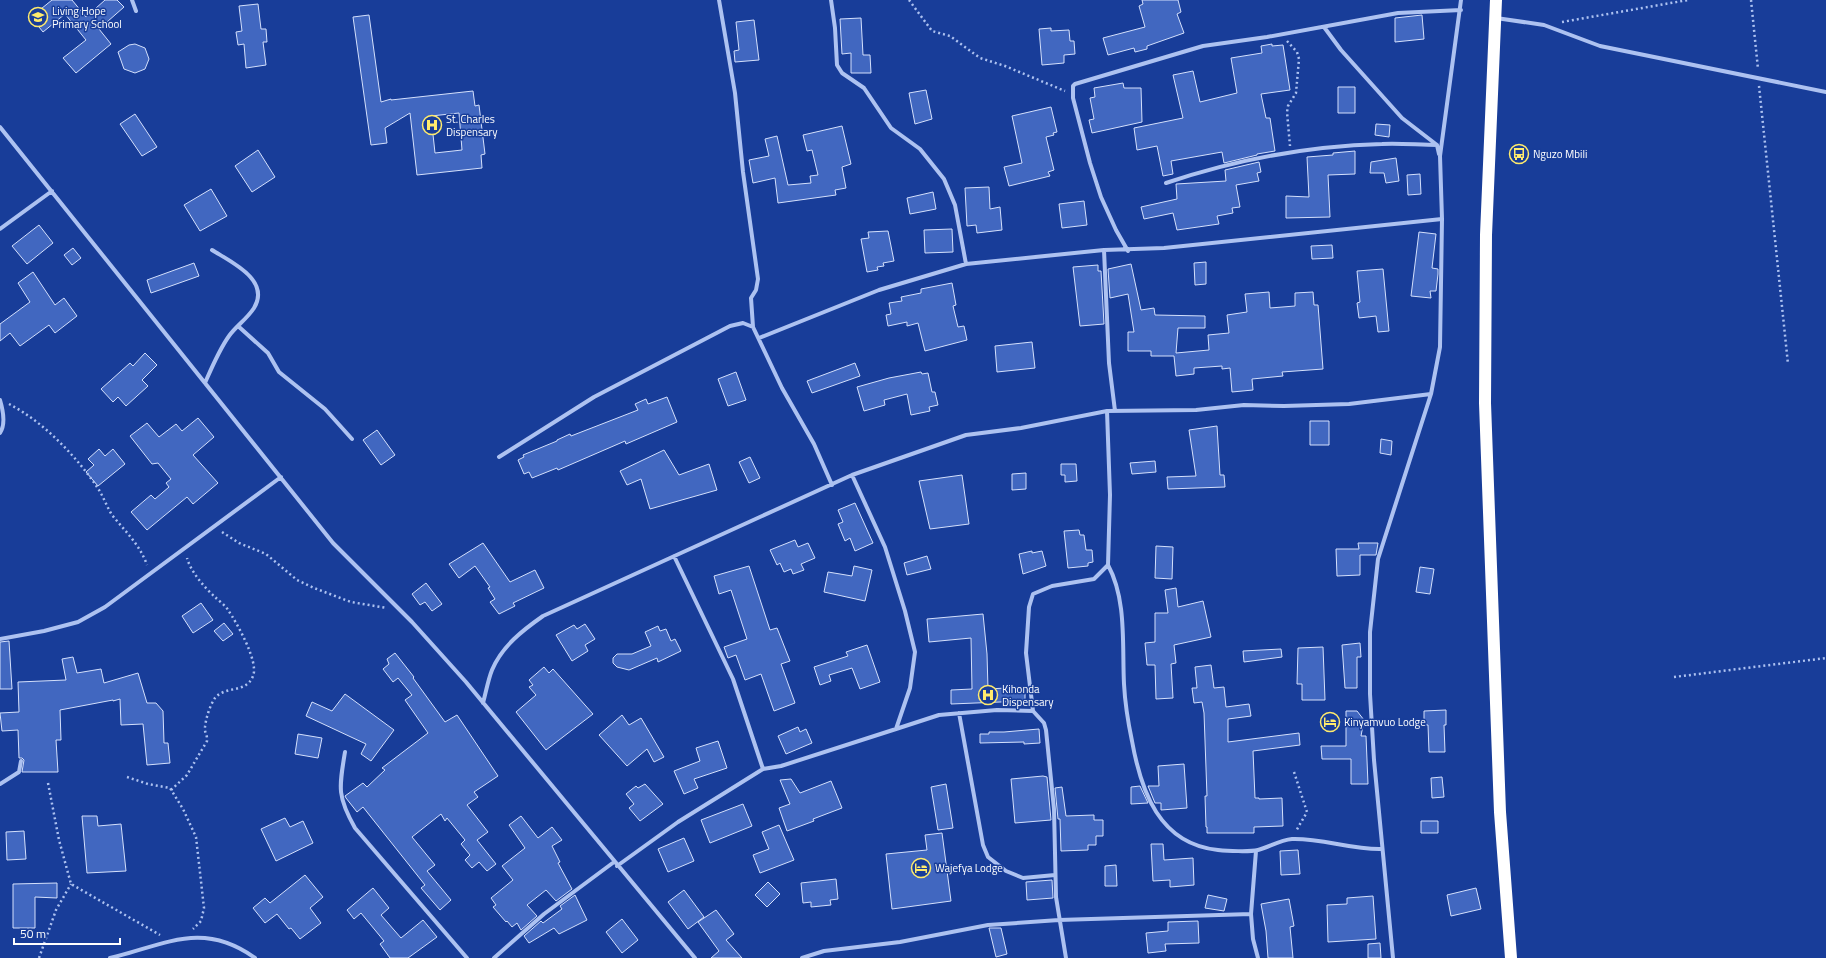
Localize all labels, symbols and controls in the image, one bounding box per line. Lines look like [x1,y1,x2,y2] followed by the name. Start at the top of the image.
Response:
[52,3,122,32] place label: Living Hope Primary School
[27,6,49,28] school or university icon: Living Hope Primary School
[446,111,498,140] place label: St. Charles Dispensary
[421,114,443,136] hospital icon: St. Charles Dispensary
[1508,143,1530,165] bus stop icon: Nguzo Mbili
[1533,146,1587,162] place label: Nguzo Mbili
[1002,681,1054,710] place label: Kihonda Dispensary
[977,684,999,706] hospital icon: Kihonda Dispensary
[1319,711,1341,733] hotel icon: Kinyamvuo Lodge
[1344,714,1426,730] place label: Kinyamvuo Lodge
[910,857,932,879] hotel icon: Wajefya Lodge
[935,860,1003,876] place label: Wajefya Lodge
[14,920,120,946] scale bar
[20,924,46,943] text: 50 m

